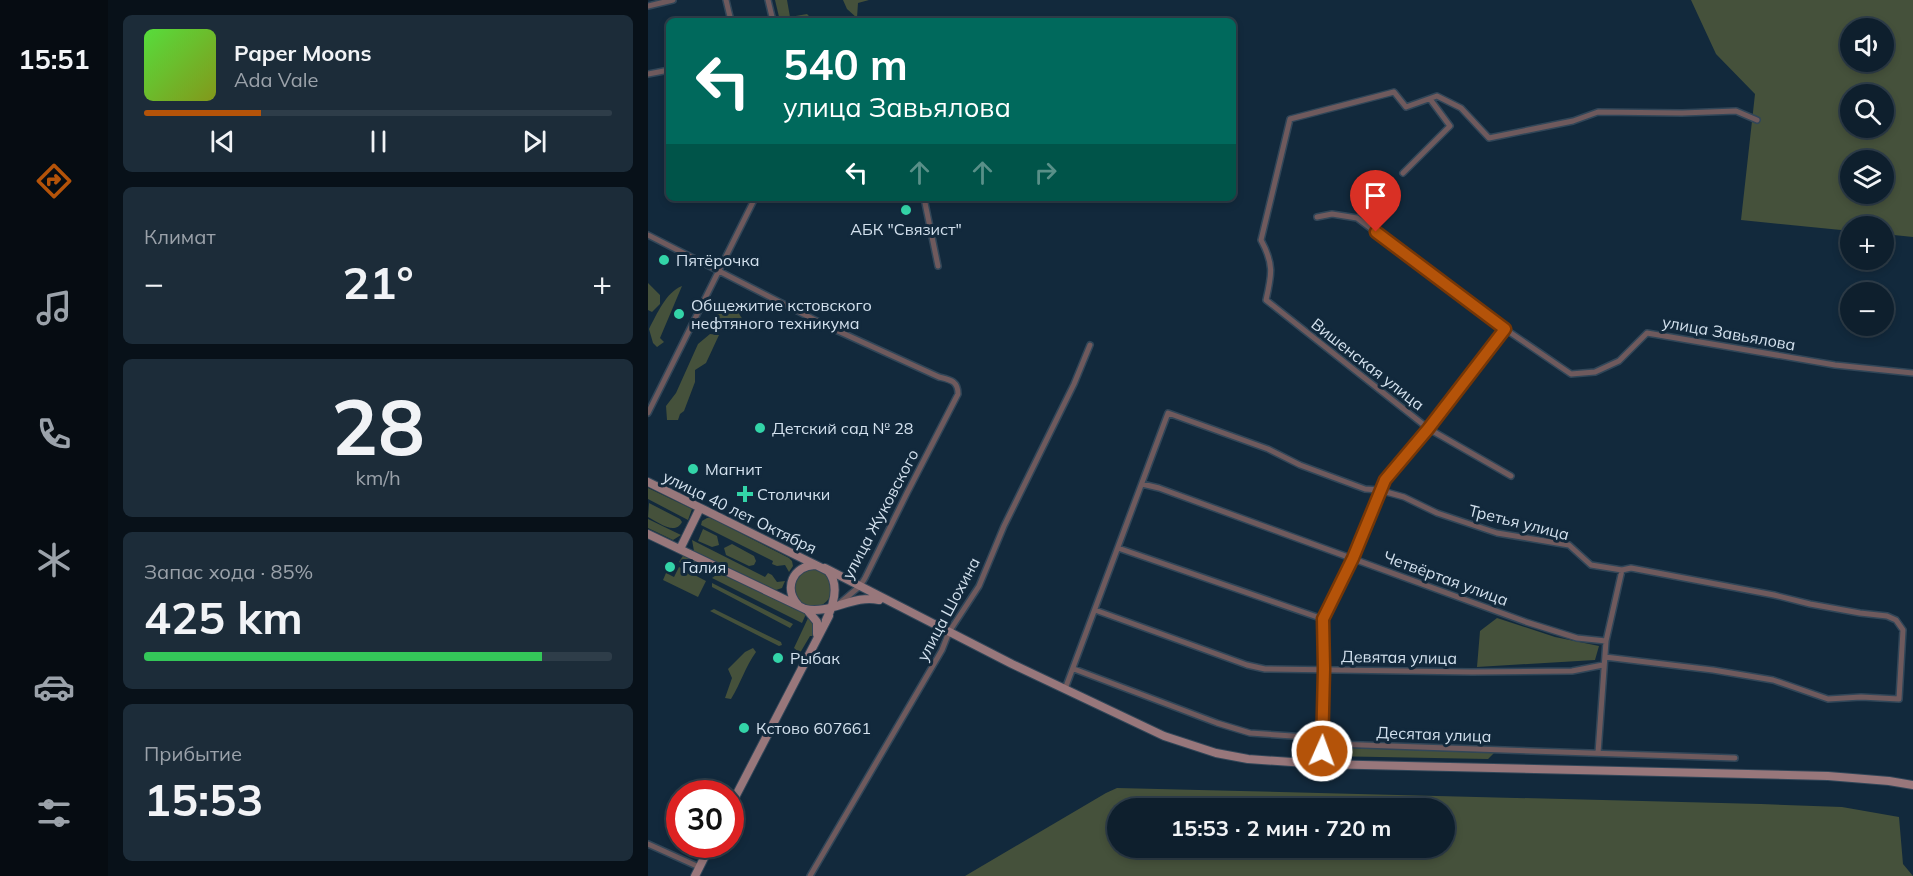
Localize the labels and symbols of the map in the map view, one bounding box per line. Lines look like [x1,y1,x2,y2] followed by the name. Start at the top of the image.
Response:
[1350,170,1401,232] pin
[899,203,913,217] marker: АБК "Связист"
[850,219,962,239] place label: АБК "Связист"
[676,250,760,270] place label: Пятёрочка
[657,253,671,267] marker: Пятёрочка
[691,295,872,333] place label: Общежитие кстовского нефтяного техникума
[672,307,686,321] marker: Общежитие кстовского нефтяного техникума
[1661,311,1797,355] street label: улица Завьялова
[1307,314,1429,414] street label: Вишенская улица
[772,418,913,438] place label: Детский сад № 28
[753,421,767,435] marker: Детский сад № 28
[837,446,923,582] street label: улица Жуковского
[705,459,763,479] place label: Магнит
[686,462,700,476] marker: Магнит
[660,466,820,558] street label: улица 40 лет Октября
[757,484,830,504] place label: Столички
[738,487,752,501] marker: Столички
[1467,500,1571,544] street label: Третья улица
[1381,546,1511,610] street label: Четвёртая улица
[912,554,984,664] street label: улица Шохина
[682,557,726,577] place label: Галия
[663,560,677,574] marker: Галия
[1341,646,1457,668] street label: Девятая улица
[790,648,840,668] place label: Рыбак
[771,651,785,665] marker: Рыбак
[756,718,871,738] place label: Кстово 607661
[1290,719,1354,783] position arrow
[737,721,751,735] marker: Кстово 607661
[1376,722,1492,746] street label: Десятая улица
[666,780,744,858] speed limit sign: 30

